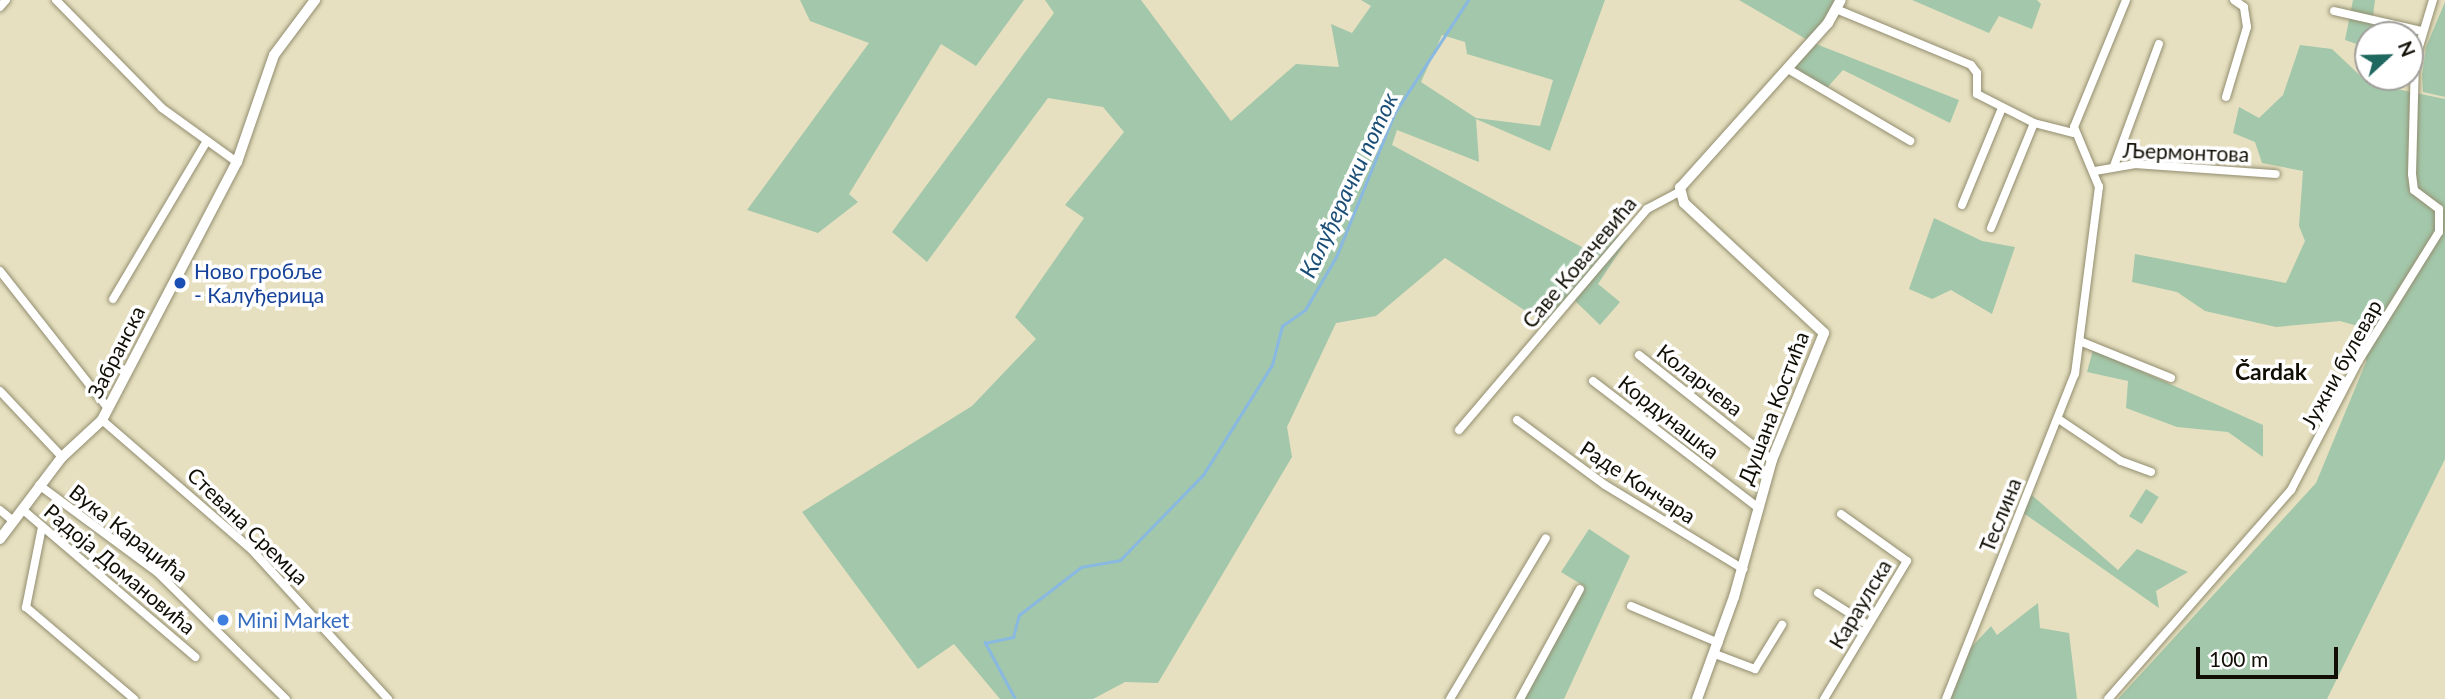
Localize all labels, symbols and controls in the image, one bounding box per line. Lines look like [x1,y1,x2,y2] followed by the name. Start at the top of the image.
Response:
[2354,21,2424,91] north arrow
[2394,38,2420,60] text: N
[1293,88,1403,282] water label: Калуђерачки поток
[2122,137,2250,167] street label: Љермонтова
[1517,191,1641,333] street label: Саве Ковачевића
[194,258,324,308] place label: Ново гробље - Калуђерица
[172,275,188,291] marker: Ново гробље - Калуђерица
[2295,295,2387,433] street label: Јужни булевар
[82,302,150,402] street label: Забранска
[1732,328,1814,488] street label: Душана Костића
[1652,339,1748,421] street label: Коларчева
[2235,357,2307,385] district label: Čardak
[1614,370,1724,464] street label: Кордунашка
[1576,435,1700,529] street label: Раде Кончара
[182,462,314,590] street label: Стевана Сремца
[1974,474,2026,556] street label: Теслина
[65,479,193,587] street label: Вука Караџића
[39,498,201,640] street label: Радоја Домановића
[1824,555,1896,653] street label: Караулска
[237,607,349,633] place label: Mini Market
[215,612,231,628] marker: Mini Market
[2200,632,2342,676] scale bar
[2209,646,2268,671] text: 100 m

